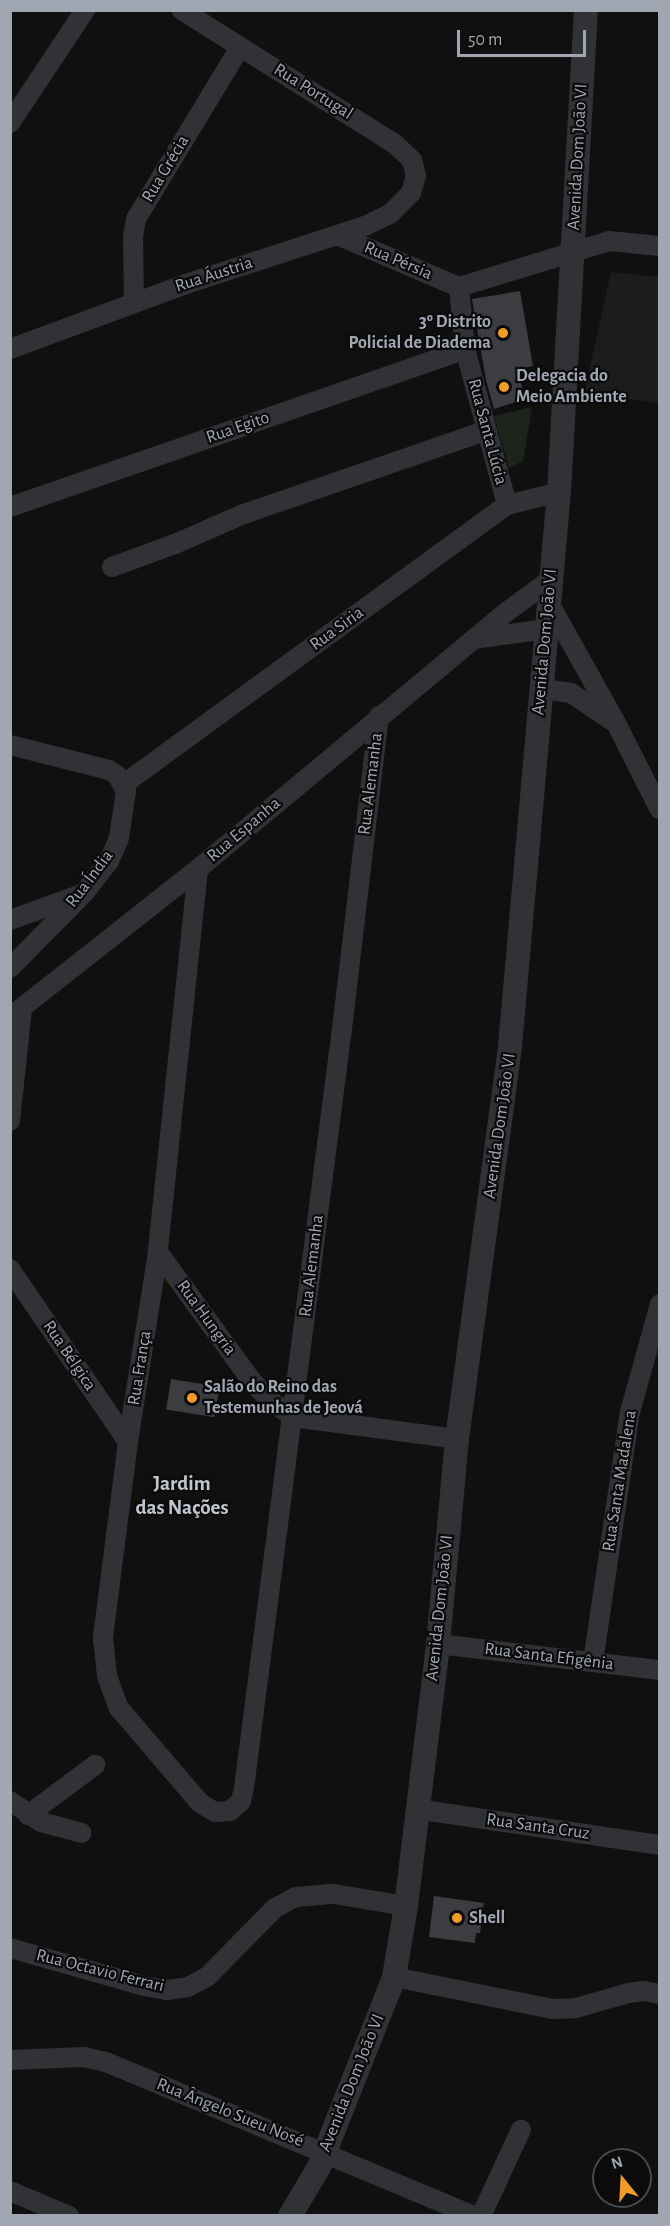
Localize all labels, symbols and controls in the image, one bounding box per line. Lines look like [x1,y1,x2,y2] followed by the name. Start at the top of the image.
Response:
[460,18,589,56] scale bar
[468,31,502,49] text: 50 m
[269,59,357,125] street label: Rua Portugal
[563,83,593,231] street label: Avenida Dom João VI
[138,132,194,206] street label: Rua Grécia
[361,237,435,285] street label: Rua Pérsia
[173,252,255,298] street label: Rua Áustria
[349,312,491,354] place label: 3º Distrito Policial de Diadema
[496,326,510,340] marker: 3º Distrito Policial de Diadema
[516,366,627,409] place label: Delegacia do Meio Ambiente
[462,377,512,487] street label: Rua Santa Lúcia
[497,380,511,394] marker: Delegacia do Meio Ambiente
[204,407,272,449] street label: Rua Egito
[528,568,562,716] street label: Avenida Dom João VI
[306,602,368,656] street label: Rua Siria
[354,732,388,836] street label: Rua Alemanha
[203,793,285,867] street label: Rua Espanha
[62,846,118,912] street label: Rua Índia
[479,1052,521,1200] street label: Avenida Dom João VI
[295,1214,329,1318] street label: Rua Alemanha
[171,1276,241,1360] street label: Rua Hungria
[38,1317,100,1395] street label: Rua Bélgica
[123,1329,157,1407] street label: Rua França
[204,1377,363,1420] place label: Salão do Reino das Testemunhas de Jeová
[185,1391,199,1405] marker: Salão do Reino das Testemunhas de Jeová
[598,1409,642,1553] street label: Rua Santa Madalena
[135,1471,229,1521] district label: Jardim das Nações
[422,1534,458,1682] street label: Avenida Dom João VI
[483,1638,615,1676] street label: Rua Santa Efigênia
[485,1809,591,1845] street label: Rua Santa Cruz
[469,1907,505,1929] place label: Shell
[450,1911,464,1925] marker: Shell
[34,1945,166,1997] street label: Rua Octavio Ferrari
[314,2011,390,2155] street label: Avenida Dom João VI
[153,2074,307,2152] street label: Rua Ângelo Sueu Nosé
[592,2148,652,2208] north arrow
[609,2153,625,2172] text: N

